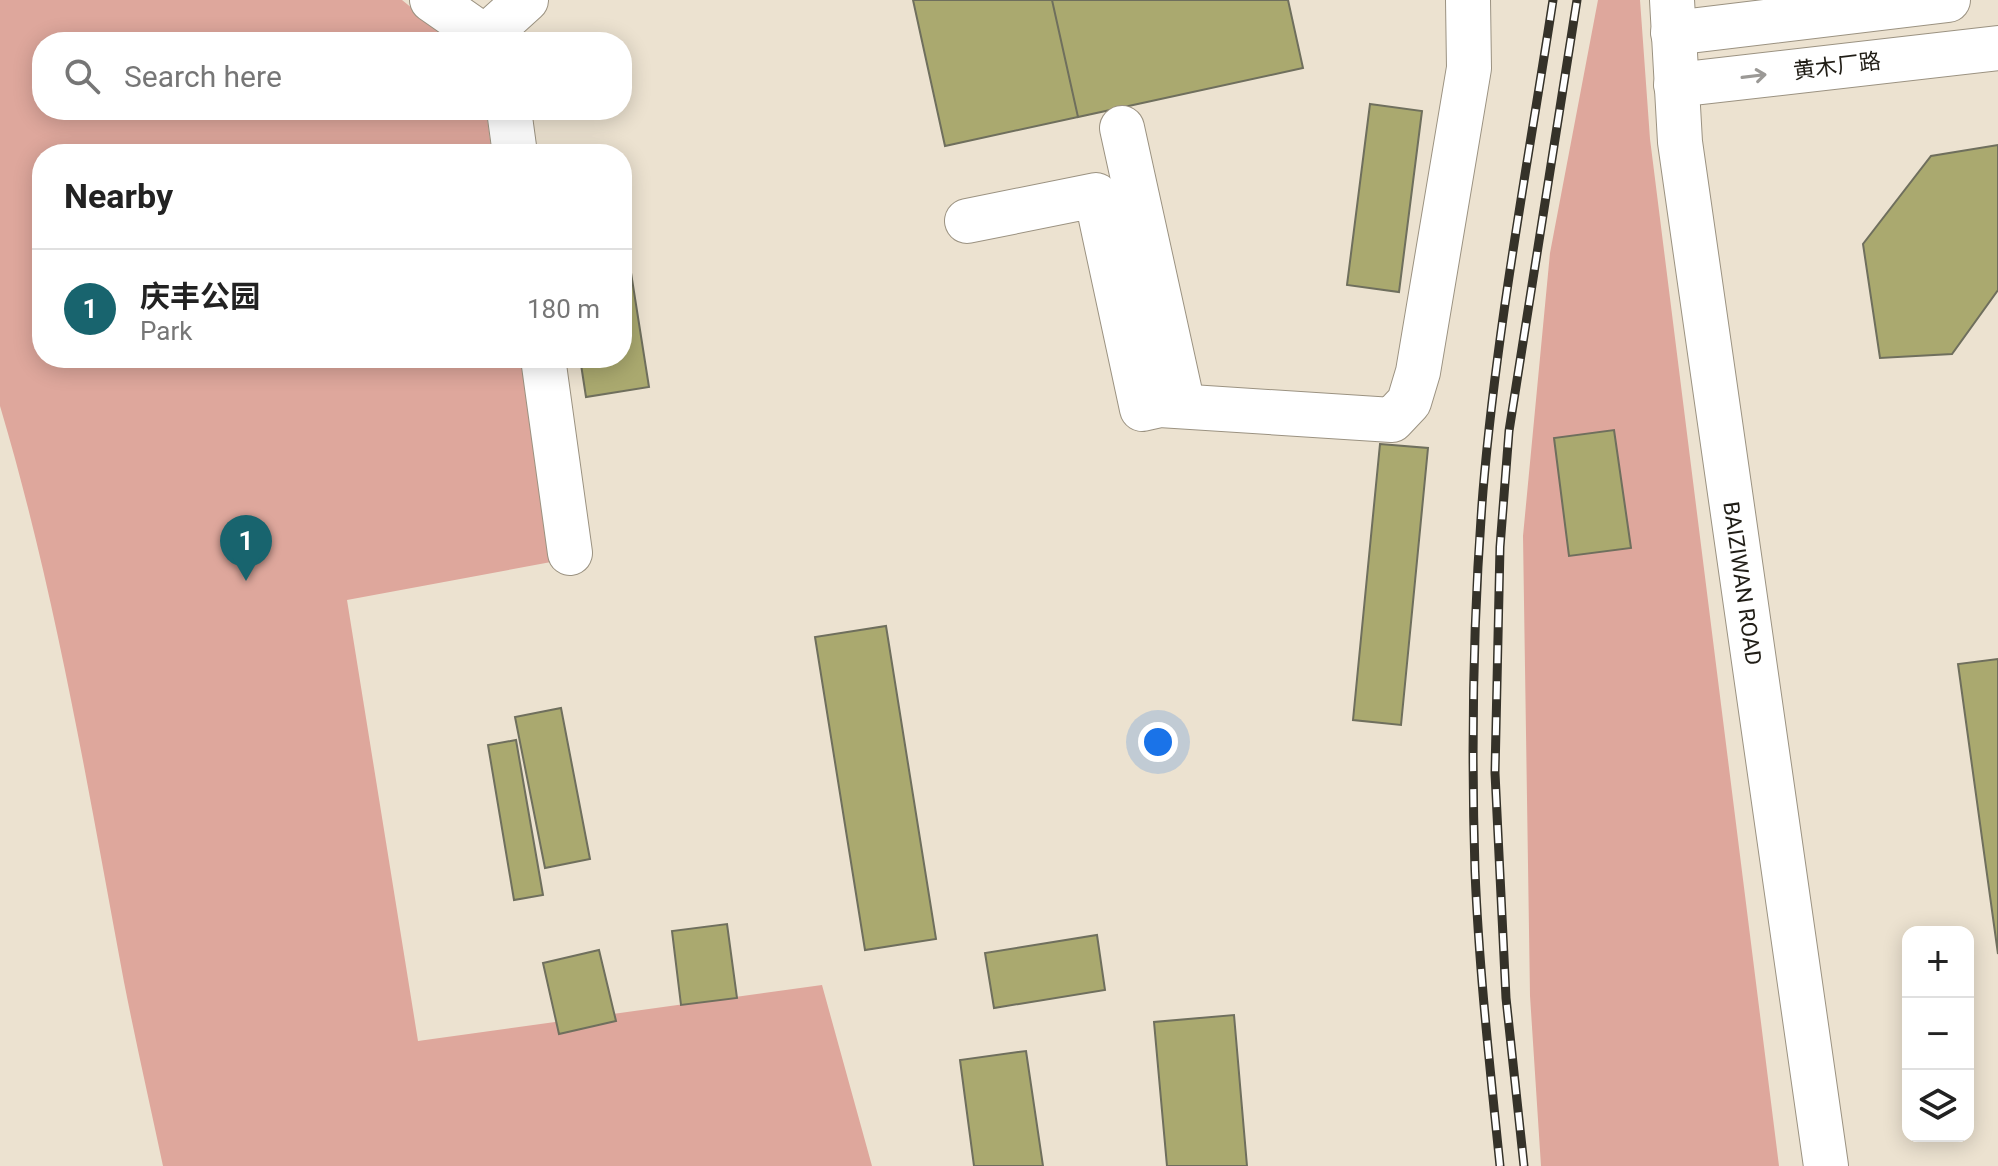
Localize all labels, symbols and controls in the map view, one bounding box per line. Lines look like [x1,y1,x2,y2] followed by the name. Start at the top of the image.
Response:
[32,32,632,120] search box
[1792,48,1882,84] street label: 黄木厂路
[60,54,104,98] icon: search
[124,59,282,94] text: Search here
[1740,68,1767,83] one-way arrow
[64,176,173,216] text: Nearby
[140,279,260,314] text: 庆丰公园
[83,294,97,324] text: 1
[527,294,600,324] text: 180 m
[140,316,192,346] text: Park
[1719,500,1767,667] street label: BAIZIWAN ROAD
[220,515,272,581] pin: 1
[1138,722,1178,762] your location
[1902,926,1974,1142] map controls
[1902,926,1974,998] button: +
[1902,998,1974,1070] button: −
[1902,1070,1974,1142] button: layers

